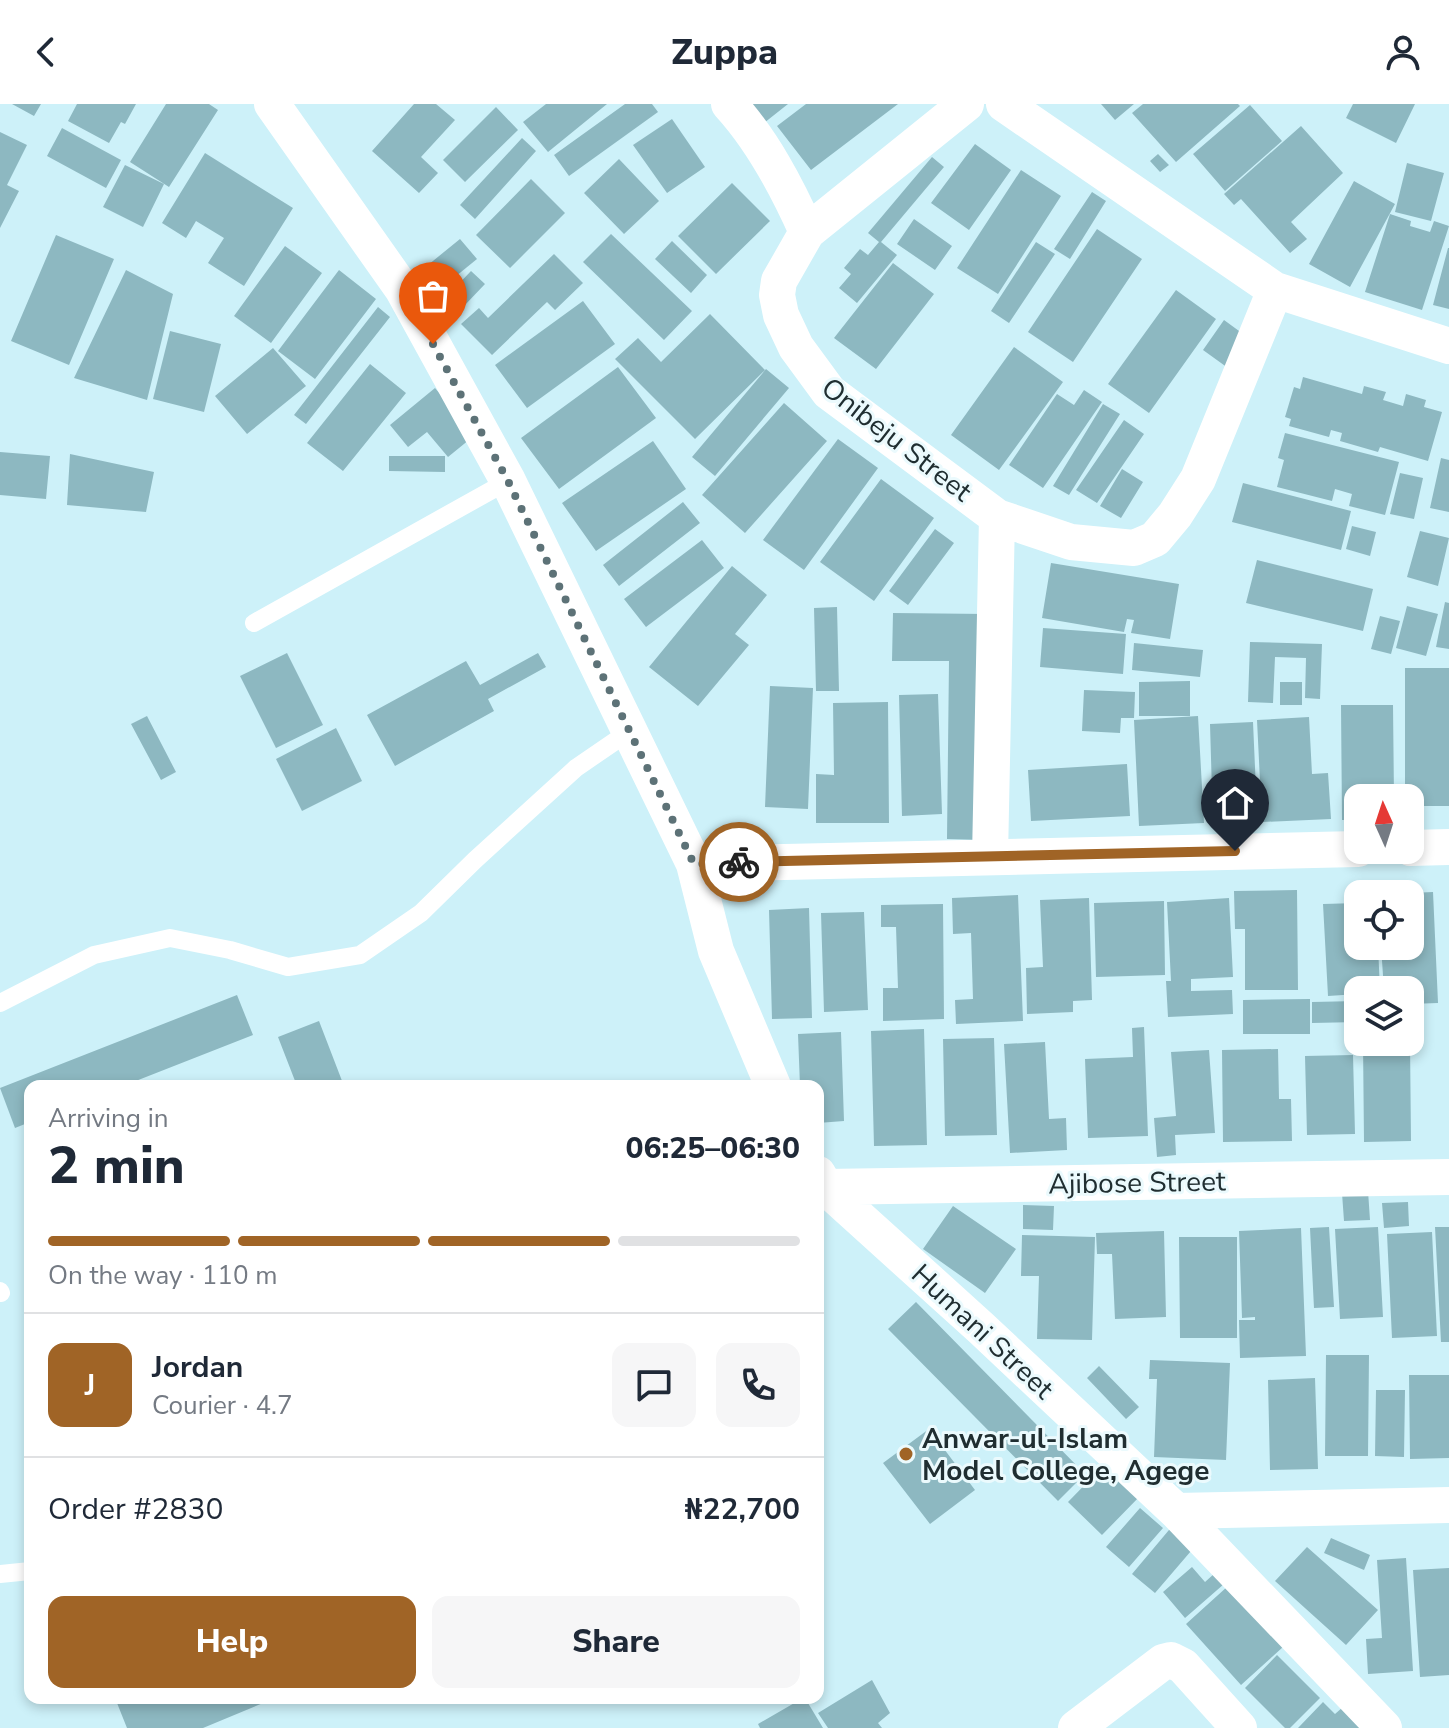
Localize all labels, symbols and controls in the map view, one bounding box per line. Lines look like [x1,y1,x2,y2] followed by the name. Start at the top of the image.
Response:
[671,28,778,77] text: Zuppa
[24,30,68,74] icon: back
[1381,30,1425,74] icon: person
[399,262,467,344] pin
[411,274,455,318] icon: bag
[813,369,980,511] street label: Onibeju Street
[1201,769,1269,851] pin
[1213,781,1257,825] icon: home
[1344,784,1424,864] north arrow
[1344,784,1424,1056] map controls
[699,822,779,902] courier
[717,840,761,884] icon: bike
[1344,880,1424,960] button: locate
[1344,976,1424,1056] button: layers
[48,1101,169,1136] text: Arriving in
[625,1128,800,1169] text: 06:25–06:30
[48,1130,185,1201] text: 2 min
[1048,1162,1226,1204] street label: Ajibose Street
[903,1256,1062,1408] street label: Humani Street
[48,1258,277,1293] text: On the way · 110 m
[612,1343,696,1427] button: chat
[716,1343,800,1427] button: phone
[152,1347,243,1388] text: Jordan
[85,1365,95,1406] text: J
[152,1388,293,1423] text: Courier · 4.7
[922,1420,1209,1490] place label: Anwar-ul-Islam Model College, Agege
[897,1445,915,1463] marker: Anwar-ul-Islam Model College, Agege
[48,1489,223,1530] text: Order #2830
[685,1489,800,1530] text: ₦22,700
[48,1596,416,1688] button: Help
[432,1596,800,1688] button: Share

